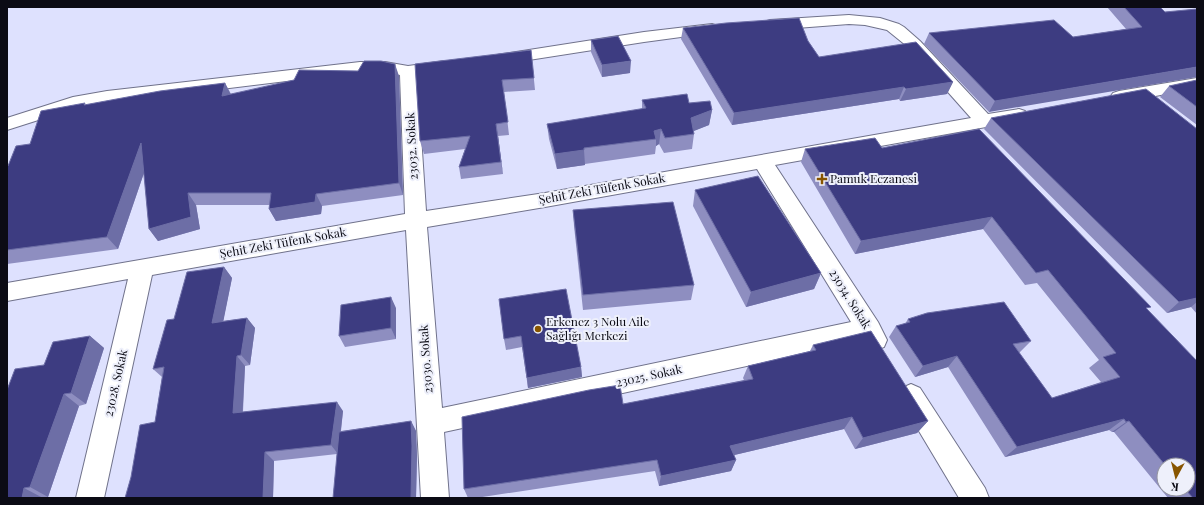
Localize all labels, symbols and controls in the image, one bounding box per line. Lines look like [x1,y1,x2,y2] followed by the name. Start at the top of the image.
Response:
[401,112,421,180] street label: 23032. Sokak
[537,169,667,207] street label: Şehit Zeki Tüfenk Sokak
[830,170,917,186] place label: Pamuk Eczanesi
[817,174,827,184] marker: Pamuk Eczanesi
[218,223,348,261] street label: Şehit Zeki Tüfenk Sokak
[826,266,876,332] street label: 23034. Sokak
[546,313,649,343] place label: Erkenez 3 Nolu Aile Sağlığı Merkezi
[415,324,435,394] street label: 23030. Sokak
[533,324,543,334] marker: Erkenez 3 Nolu Aile Sağlığı Merkezi
[100,347,131,418] street label: 23028. Sokak
[614,360,684,390] street label: 23025. Sokak
[1156,457,1196,497] north arrow
[1170,479,1180,495] text: K

